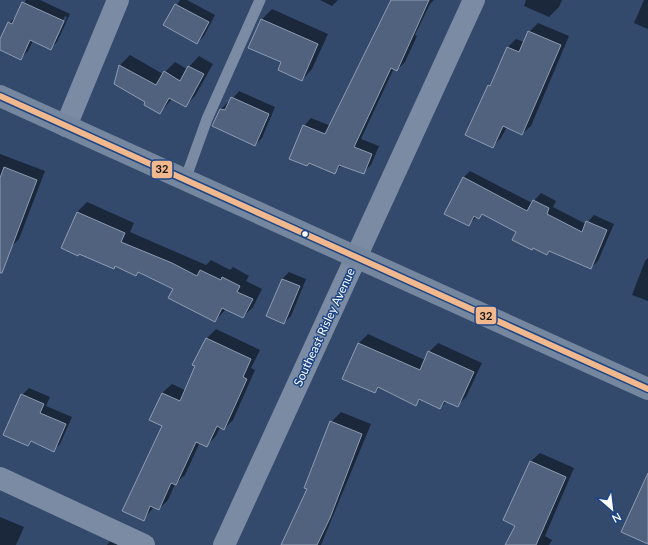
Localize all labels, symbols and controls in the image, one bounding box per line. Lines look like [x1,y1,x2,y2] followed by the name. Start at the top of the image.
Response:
[151,160,173,179] line badge: 32
[156,162,168,175] text: 32
[300,229,310,239] unlabelled marker
[290,266,358,388] street label: Southeast Risley Avenue
[475,306,497,325] line badge: 32
[480,309,492,322] text: 32
[592,489,632,529] north arrow
[610,511,624,526] text: N

